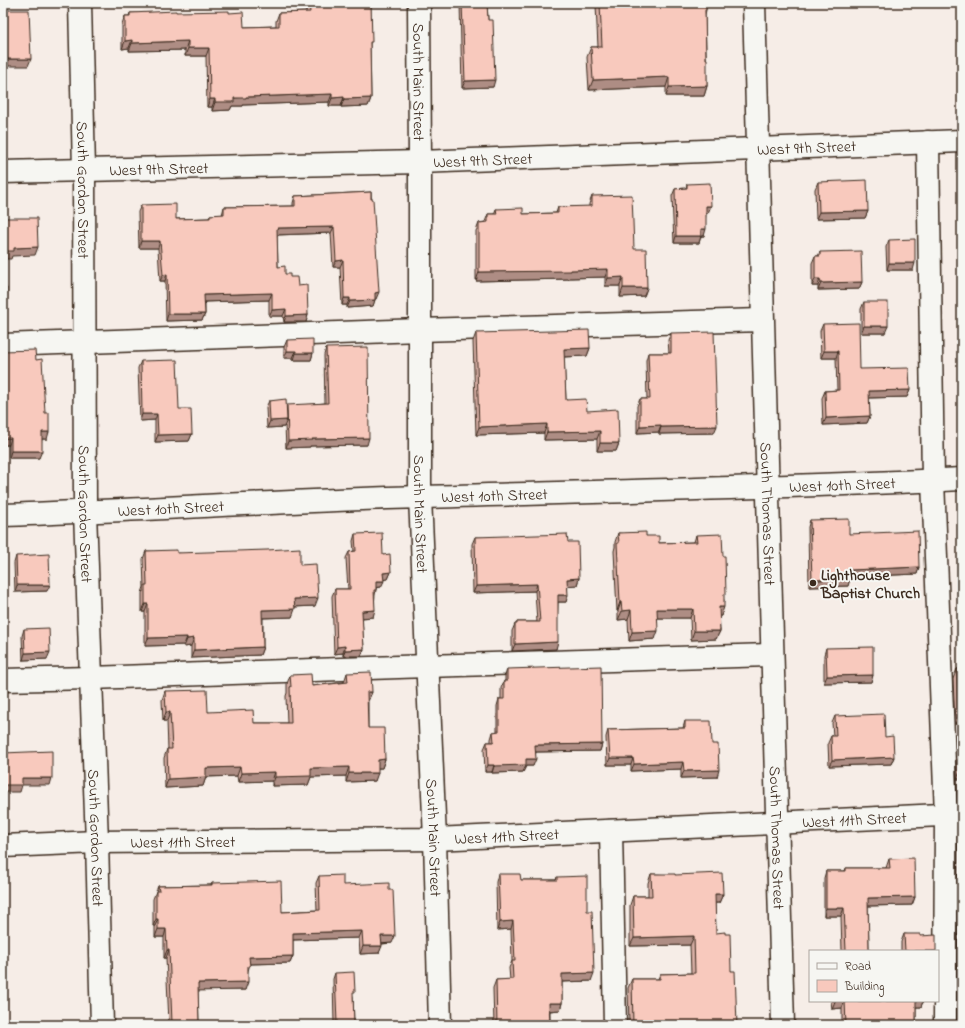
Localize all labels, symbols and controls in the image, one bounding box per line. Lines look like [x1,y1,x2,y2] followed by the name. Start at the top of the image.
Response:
[405,23,430,142] street label: South Main Street
[69,121,94,259] street label: South Gordon Street
[757,135,857,163] street label: West 9th Street
[433,148,534,175] street label: West 9th Street
[109,157,210,183] street label: West 9th Street
[752,442,781,586] street label: South Thomas Street
[71,445,98,584] street label: South Gordon Street
[406,455,433,574] street label: South Main Street
[789,472,897,500] street label: West 10th Street
[441,483,549,510] street label: West 10th Street
[117,495,225,524] street label: West 10th Street
[820,564,920,606] place label: Lighthouse Baptist Church
[808,578,818,588] marker: Lighthouse Baptist Church
[762,766,790,910] street label: South Thomas Street
[80,769,109,908] street label: South Gordon Street
[418,778,447,898] street label: South Main Street
[802,807,908,836] street label: West 11th Street
[454,823,560,852] street label: West 11th Street
[130,831,236,856] street label: West 11th Street
[809,950,939,1002] legend
[845,958,871,976] text: Road
[844,978,884,997] text: Building

